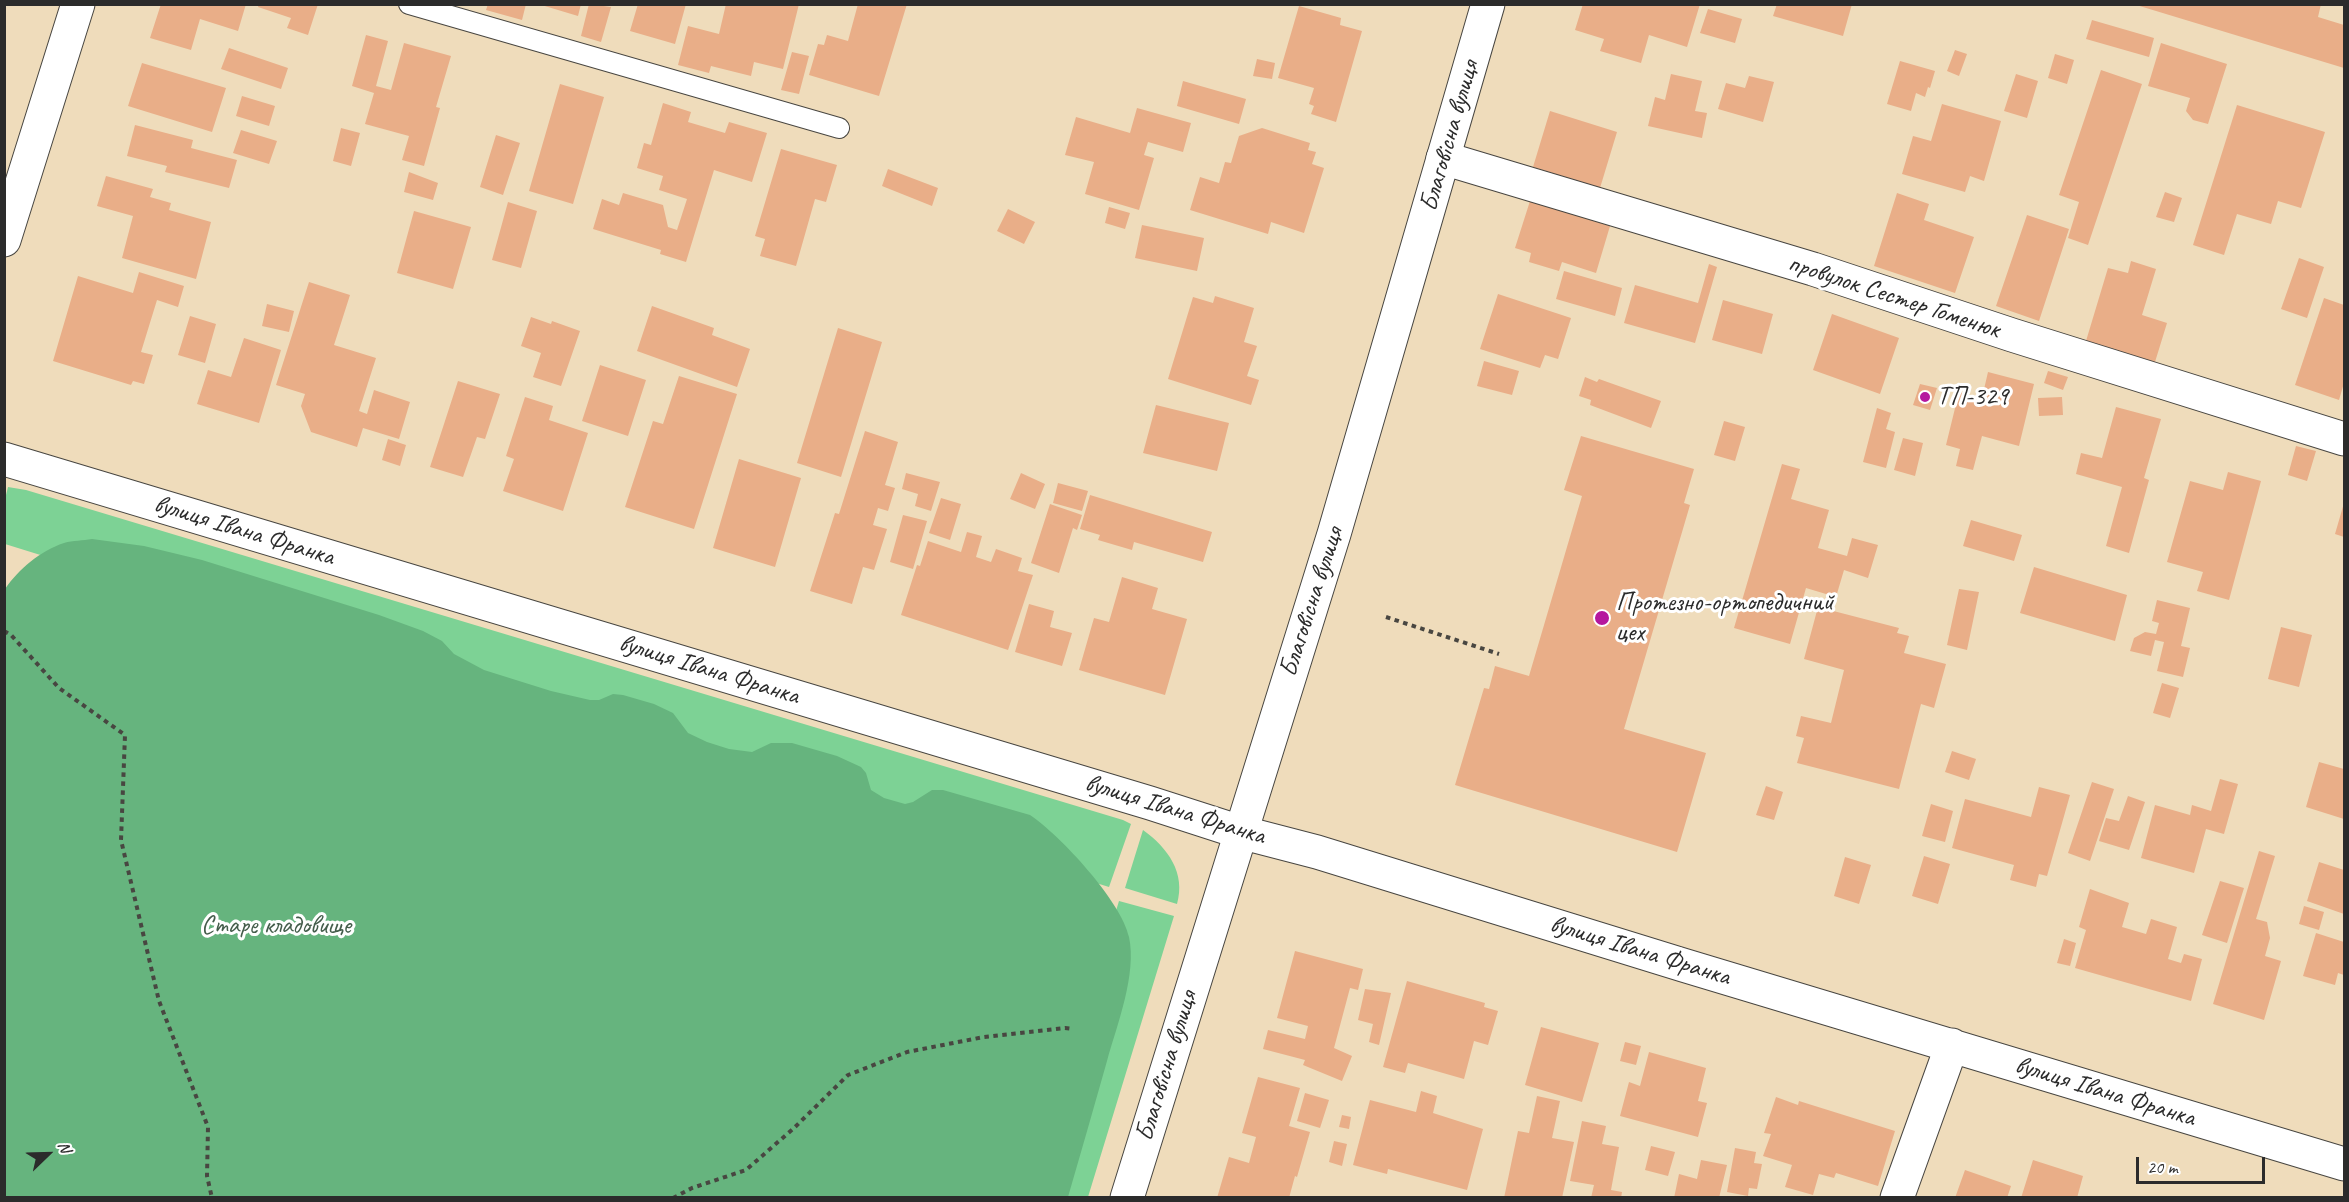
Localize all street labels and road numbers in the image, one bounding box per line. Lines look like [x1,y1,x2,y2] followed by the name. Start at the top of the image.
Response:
[1414,57,1486,215] street label: Благовісна вулиця
[1784,248,2004,346] street label: провулок Сестер Гоменюк
[150,489,338,573] street label: вулиця Івана Франка
[1273,523,1351,681] street label: Благовісна вулиця
[615,628,803,712] street label: вулиця Івана Франка
[1081,768,1269,852] street label: вулиця Івана Франка
[1546,909,1734,993] street label: вулиця Івана Франка
[1129,987,1205,1145] street label: Благовісна вулиця
[2011,1050,2199,1134] street label: вулиця Івана Франка

